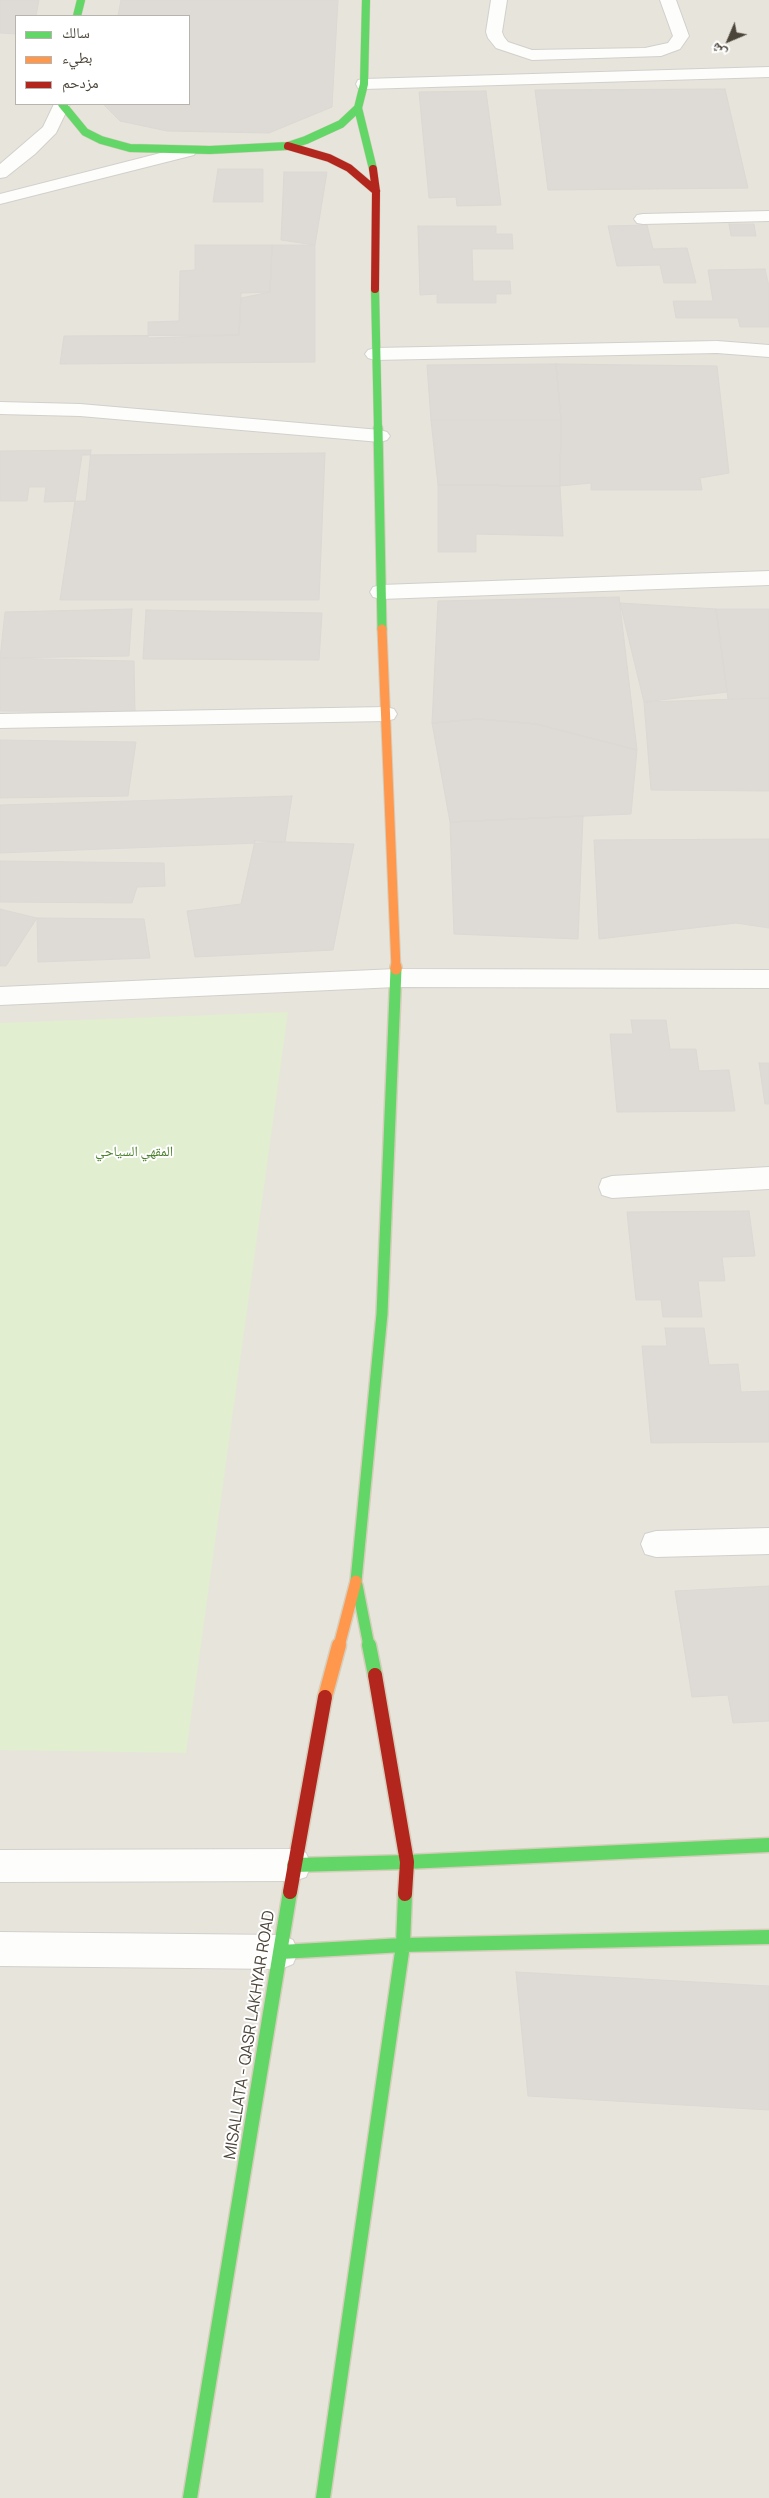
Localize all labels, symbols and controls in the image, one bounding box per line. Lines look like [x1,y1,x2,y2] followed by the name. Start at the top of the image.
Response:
[15,15,190,105] legend
[704,15,754,65] north arrow
[62,22,90,43] text: سالك
[706,39,730,63] text: ش
[62,47,92,68] text: بطيء
[62,72,99,93] text: مزدحم
[95,1144,173,1160] park label: المقهي السياحي
[221,1909,279,2161] street label: MISALLATA - QASR LAKHYAR ROAD

